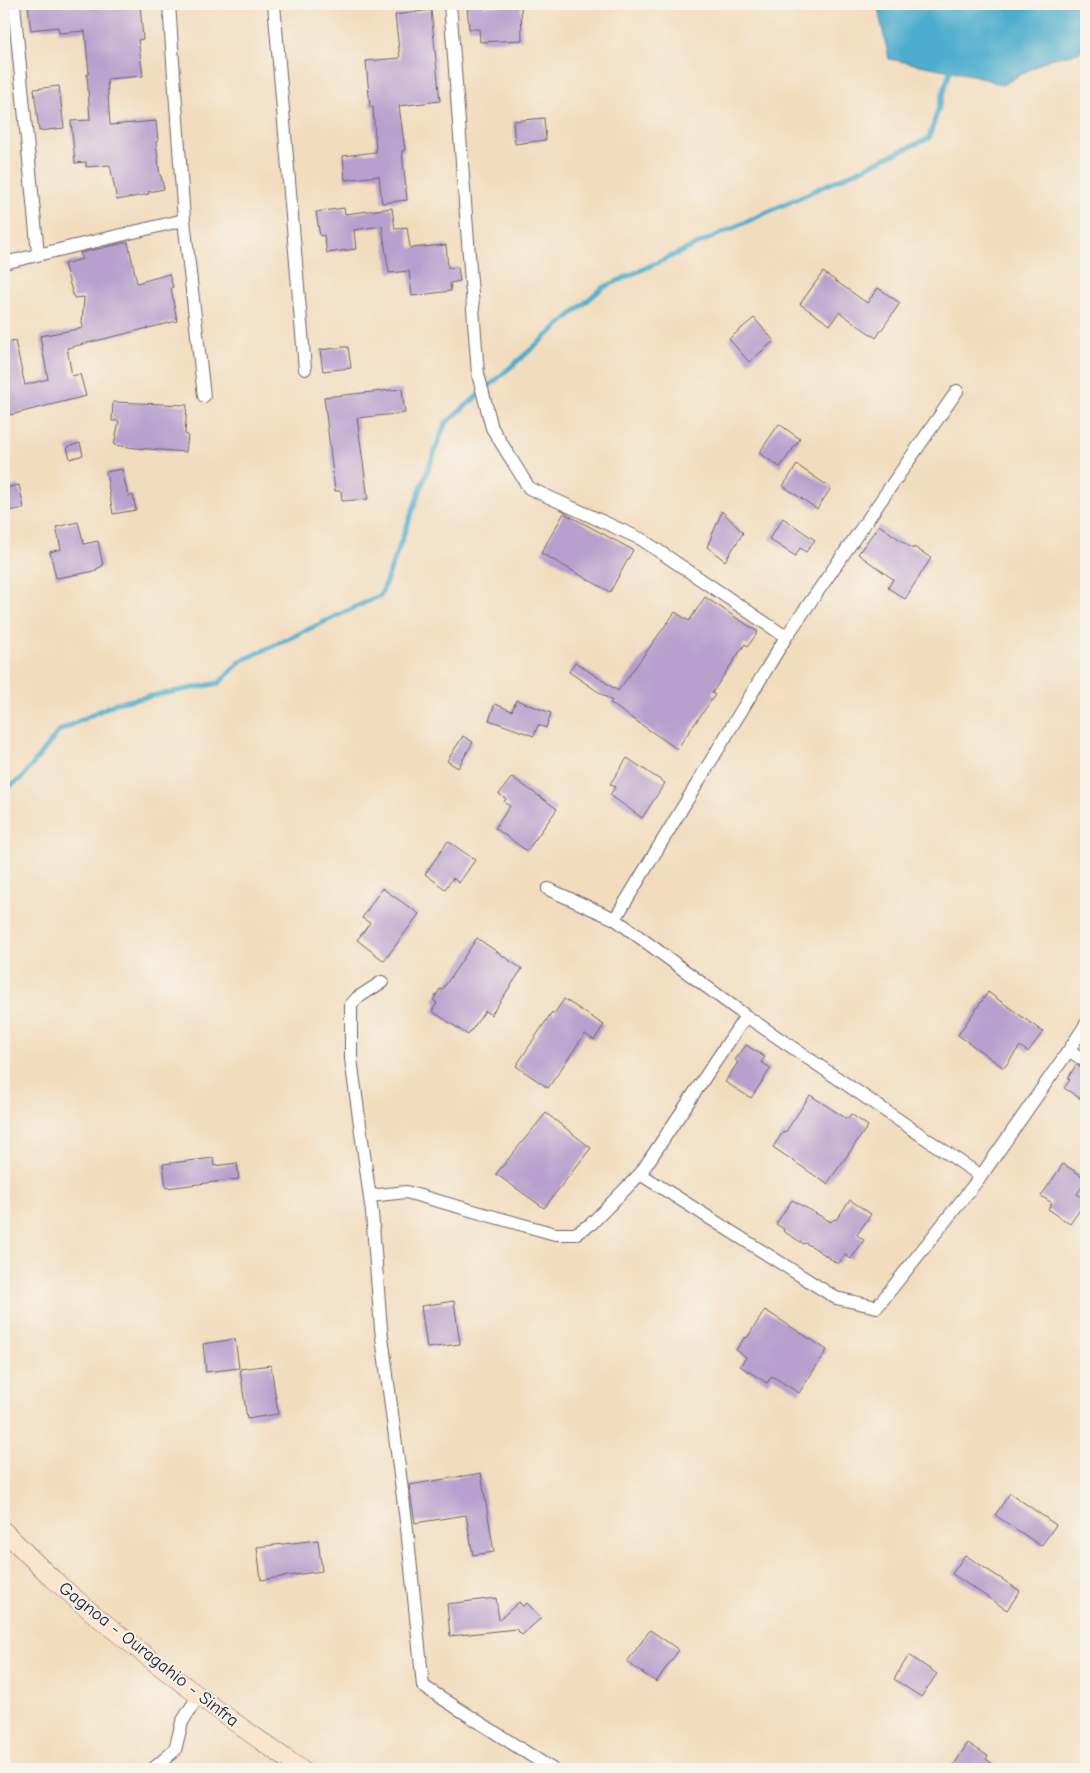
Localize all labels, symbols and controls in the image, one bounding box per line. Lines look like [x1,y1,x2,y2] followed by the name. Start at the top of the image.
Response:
[54,1577,243,1731] street label: Gagnoa - Ouragahio - Sinfra

